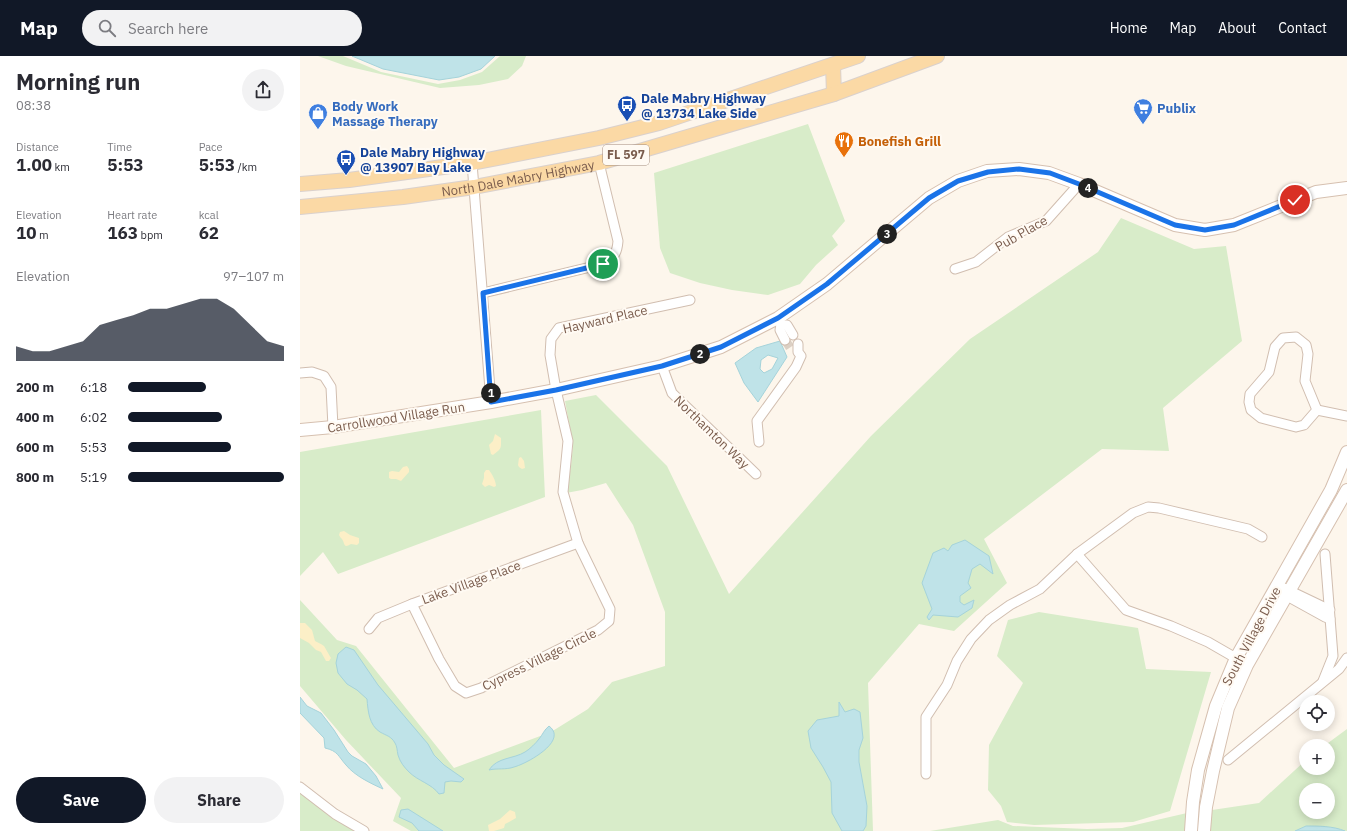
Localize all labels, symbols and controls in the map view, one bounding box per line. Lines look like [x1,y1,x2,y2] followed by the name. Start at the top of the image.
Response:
[82,10,362,46] search box
[20,16,58,40] text: Map
[96,17,118,39] icon: search
[128,19,208,38] text: Search here
[1110,19,1147,37] text: Home
[1169,19,1196,37] text: Map
[1218,19,1256,37] text: About
[1278,19,1327,37] text: Contact
[16,67,140,96] text: Morning run
[242,69,284,111] button: share
[641,90,766,122] place label: Dale Mabry Highway @ 13734 Lake Side
[616,94,638,122] bus stop icon: Dale Mabry Highway @ 13734 Lake Side
[16,97,51,114] text: 08:38
[1132,97,1154,125] supermarket icon: Publix
[332,98,438,130] place label: Body Work Massage Therapy
[1157,100,1197,117] place label: Publix
[307,102,329,130] shop icon: Body Work Massage Therapy
[833,130,855,158] restaurant icon: Bonefish Grill
[858,133,941,150] place label: Bonefish Grill
[16,140,59,154] text: Distance
[107,140,132,154] text: Time
[199,140,223,154] text: Pace
[360,144,485,176] place label: Dale Mabry Highway @ 13907 Bay Lake
[603,145,649,165] road number: FL 597
[335,148,357,176] bus stop icon: Dale Mabry Highway @ 13907 Bay Lake
[16,154,52,176] text: 1.00
[107,154,144,176] text: 5:53
[199,154,235,176] text: 5:53
[440,156,596,200] street label: North Dale Mabry Highway
[52,160,70,174] text: km
[235,160,257,174] text: /km
[1078,178,1098,198] pin: 4
[1085,181,1091,195] text: 4
[1278,183,1312,217] pin
[1284,189,1306,211] icon: check
[16,208,62,222] text: Elevation
[107,208,157,222] text: Heart rate
[199,208,219,222] text: kcal
[992,212,1051,255] street label: Pub Place
[16,222,36,244] text: 10
[107,222,138,244] text: 163
[199,222,219,244] text: 62
[877,224,897,244] pin: 3
[884,227,890,241] text: 3
[36,228,49,242] text: m
[138,228,163,242] text: bpm
[586,247,620,281] pin
[592,253,614,275] icon: arrive
[16,268,70,285] text: Elevation
[223,268,284,285] text: 97–107 m
[561,301,649,338] street label: Hayward Place
[690,344,710,364] pin: 2
[697,347,703,361] text: 2
[16,379,54,396] text: 200 m
[80,379,107,396] text: 6:18
[481,383,501,403] pin: 1
[488,386,494,400] text: 1
[670,392,753,473] street label: Northamton Way
[326,398,466,437] street label: Carrollwood Village Run
[16,409,54,426] text: 400 m
[80,409,107,426] text: 6:02
[16,439,54,456] text: 600 m
[80,439,107,456] text: 5:53
[16,469,54,486] text: 800 m
[80,469,107,486] text: 5:19
[419,557,523,608] street label: Lake Village Place
[1218,584,1285,689] street label: South Village Drive
[479,624,599,694] street label: Cypress Village Circle
[1299,695,1335,819] map controls
[1299,695,1335,731] button: locate
[1299,739,1335,775] button: +
[16,777,146,823] button: Save
[154,777,284,823] button: Share
[1299,783,1335,819] button: −

